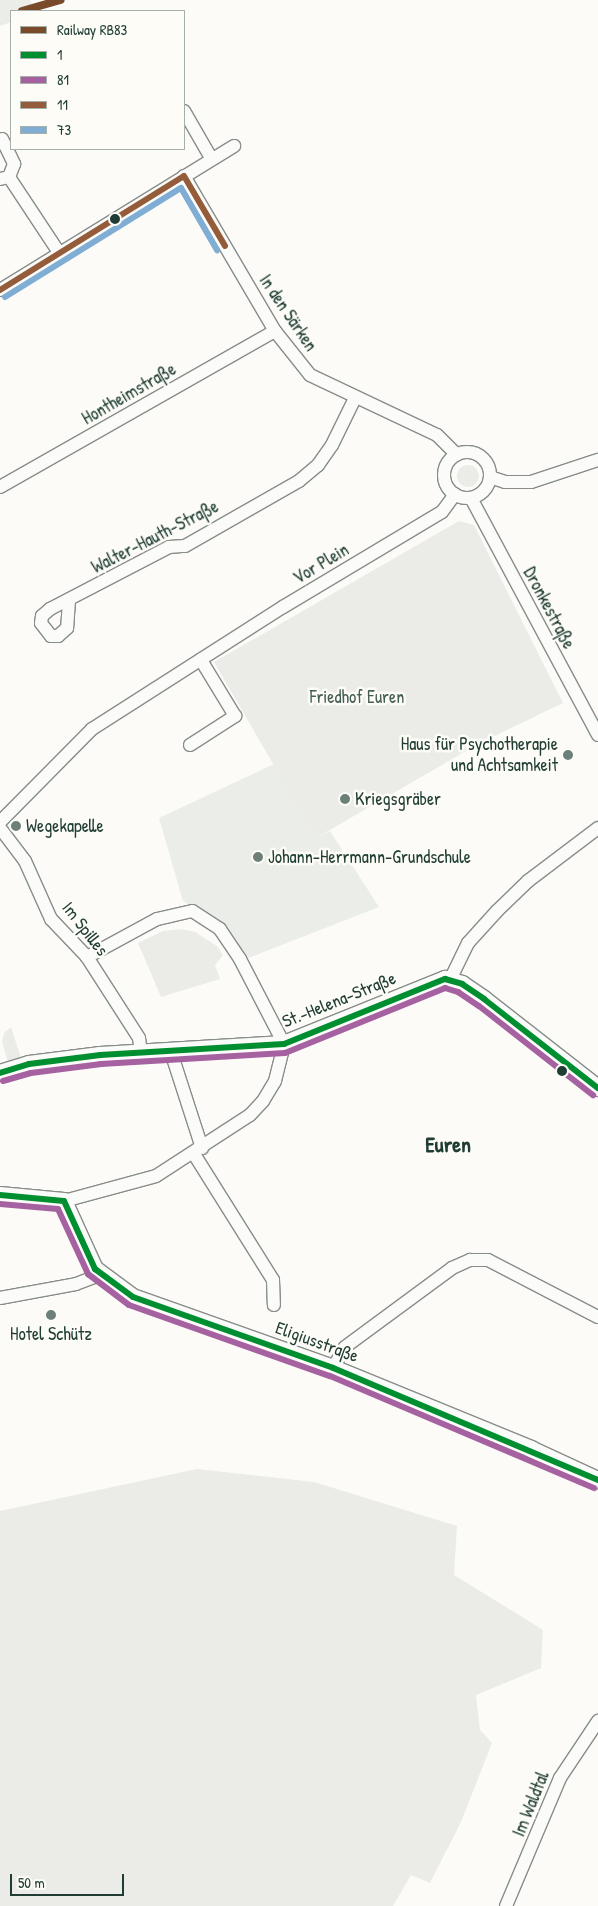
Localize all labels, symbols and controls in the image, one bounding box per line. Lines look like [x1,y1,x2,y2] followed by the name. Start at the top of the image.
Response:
[10,10,185,150] legend
[57,19,127,40] text: Railway RB83
[57,44,62,65] text: 1
[57,69,69,90] text: 81
[57,94,68,115] text: 11
[57,119,71,140] text: 73
[110,214,120,224] unlabelled marker
[254,270,322,356] street label: In den Särken
[78,358,180,430] street label: Hontheimstraße
[88,496,222,578] street label: Walter-Hauth-Straße
[289,539,353,589] street label: Vor Plein
[519,564,579,652] street label: Dronkestraße
[310,686,404,708] park label: Friedhof Euren
[401,734,558,776] place label: Haus für Psychotherapie und Achtsamkeit
[562,749,574,761] marker: Haus für Psychotherapie und Achtsamkeit
[355,788,441,810] place label: Kriegsgräber
[339,793,351,805] marker: Kriegsgräber
[26,815,104,837] place label: Wegekapelle
[10,820,22,832] marker: Wegekapelle
[268,846,471,868] place label: Johann-Herrmann-Grundschule
[252,851,264,863] marker: Johann-Herrmann-Grundschule
[57,898,113,960] street label: Im Spilles
[279,967,399,1033] street label: St.-Helena-Straße
[557,1066,567,1076] unlabelled marker
[425,1132,471,1158] district label: Euren
[45,1309,57,1321] marker: Hotel Schütz
[273,1317,361,1367] street label: Eligiusstraße
[10,1323,92,1345] place label: Hotel Schütz
[508,1768,554,1840] street label: Im Waldtal
[12,1864,126,1896] scale bar
[18,1872,45,1893] text: 50 m

